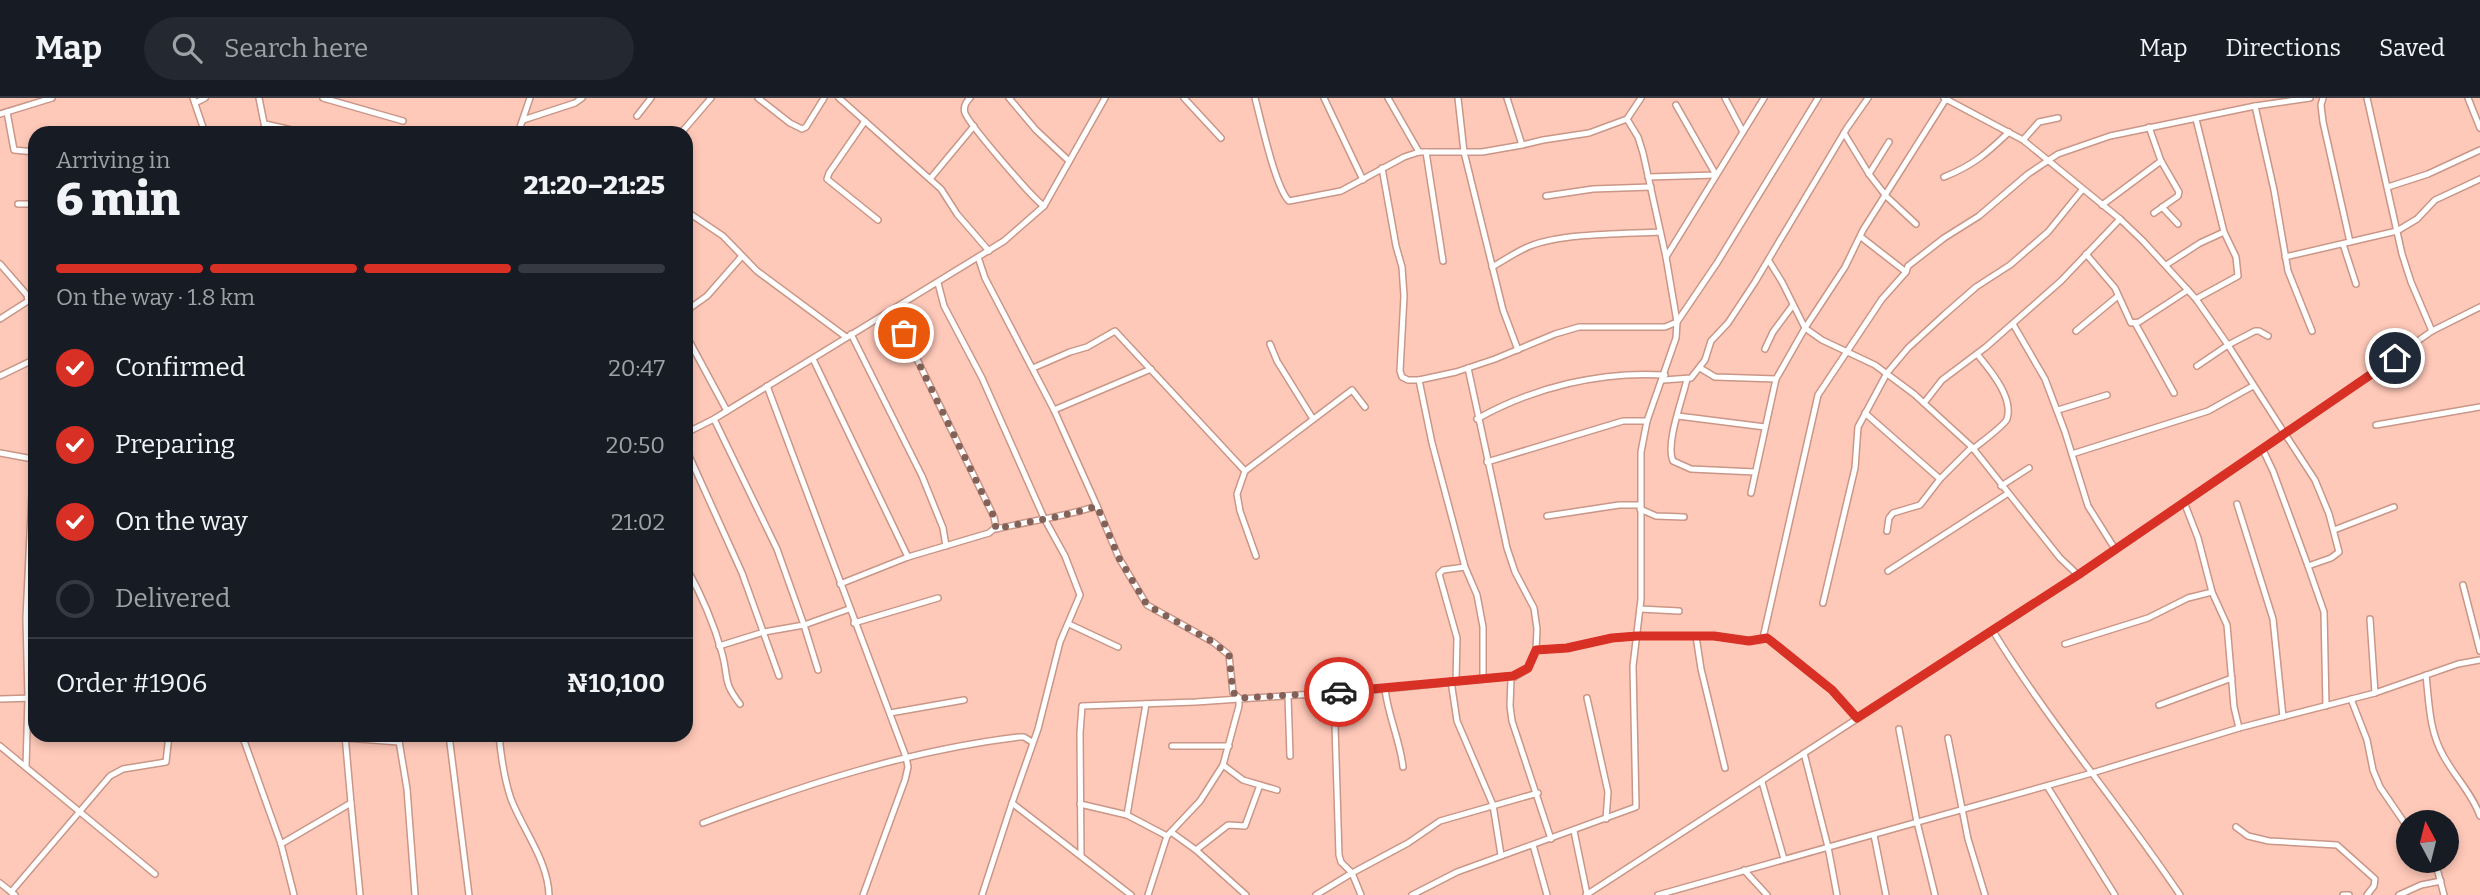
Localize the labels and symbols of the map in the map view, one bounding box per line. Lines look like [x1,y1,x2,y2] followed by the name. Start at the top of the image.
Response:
[874,303,934,363] pin
[2365,328,2425,388] pin
[1304,657,1374,727] courier
[2396,810,2459,873] north arrow

